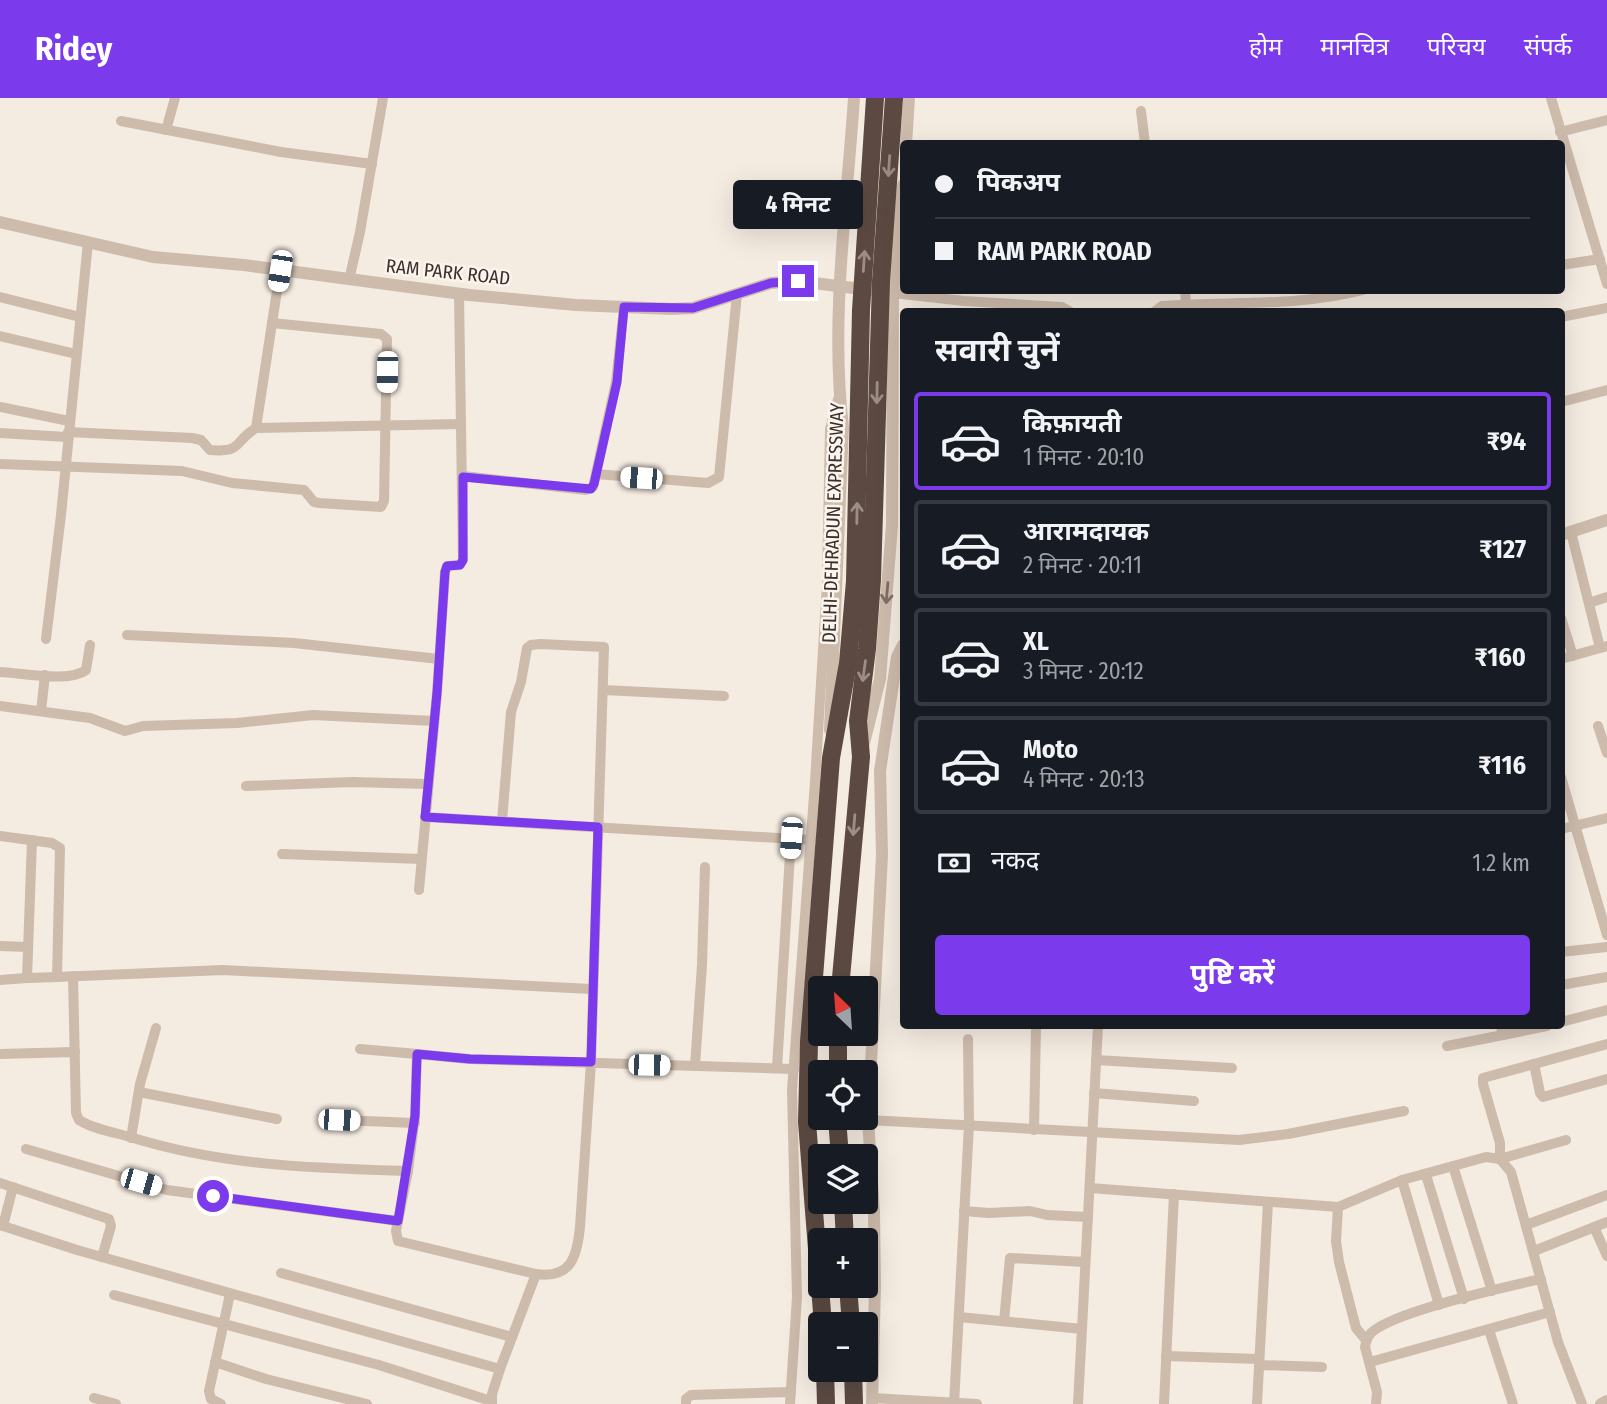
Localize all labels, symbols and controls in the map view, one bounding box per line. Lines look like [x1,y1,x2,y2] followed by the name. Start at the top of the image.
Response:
[35,29,112,69] text: Ridey
[1249,33,1282,61] text: होम
[1320,33,1389,61] text: मानचित्र
[1427,33,1486,61] text: परिचय
[1524,33,1572,61] text: संपर्क
[882,154,895,177] one-way arrow
[977,167,1060,198] text: पिकअप
[733,180,863,228] callout: 4 मिनट
[766,190,830,218] text: 4 मिनट
[977,236,1152,267] text: RAM PARK ROAD
[267,249,294,293] car
[858,250,871,273] one-way arrow
[385,254,511,290] street label: RAM PARK ROAD
[782,265,814,297] route end
[935,331,1059,369] text: सवारी चुनें
[377,351,398,393] car
[871,381,884,404] one-way arrow
[817,402,849,643] street label: DELHI-DEHRADUN EXPRESSWAY
[1023,408,1122,439] text: किफ़ायती
[939,410,1002,473] icon: car
[1487,426,1526,457] text: ₹94
[1023,443,1144,471] text: 1 मिनट · 20:10
[620,466,663,490] car
[850,502,863,525] one-way arrow
[1023,516,1149,547] text: आरामदायक
[939,518,1002,581] icon: car
[1479,534,1526,565] text: ₹127
[1023,551,1142,579] text: 2 मिनट · 20:11
[880,581,893,604] one-way arrow
[939,626,1002,689] icon: car
[1023,626,1049,657] text: XL
[1474,642,1526,673] text: ₹160
[1023,657,1144,685] text: 3 मिनट · 20:12
[858,660,871,682] one-way arrow
[939,734,1002,797] icon: car
[1023,734,1078,765] text: Moto
[1478,750,1526,781] text: ₹116
[1023,765,1145,793] text: 4 मिनट · 20:13
[847,814,860,836] one-way arrow
[780,816,803,860] car
[935,844,973,882] icon: cash
[991,845,1039,876] text: नकद
[1472,849,1530,877] text: 1.2 km
[935,935,1530,1015] button: पुष्टि करें
[808,976,878,1046] north arrow
[808,976,878,1382] map controls
[628,1054,671,1076] car
[808,1060,878,1130] button: locate
[318,1109,361,1131] car
[808,1144,878,1214] button: layers
[118,1166,165,1198] car
[197,1180,229,1212] route start
[808,1228,878,1298] button: +
[808,1312,878,1382] button: −

